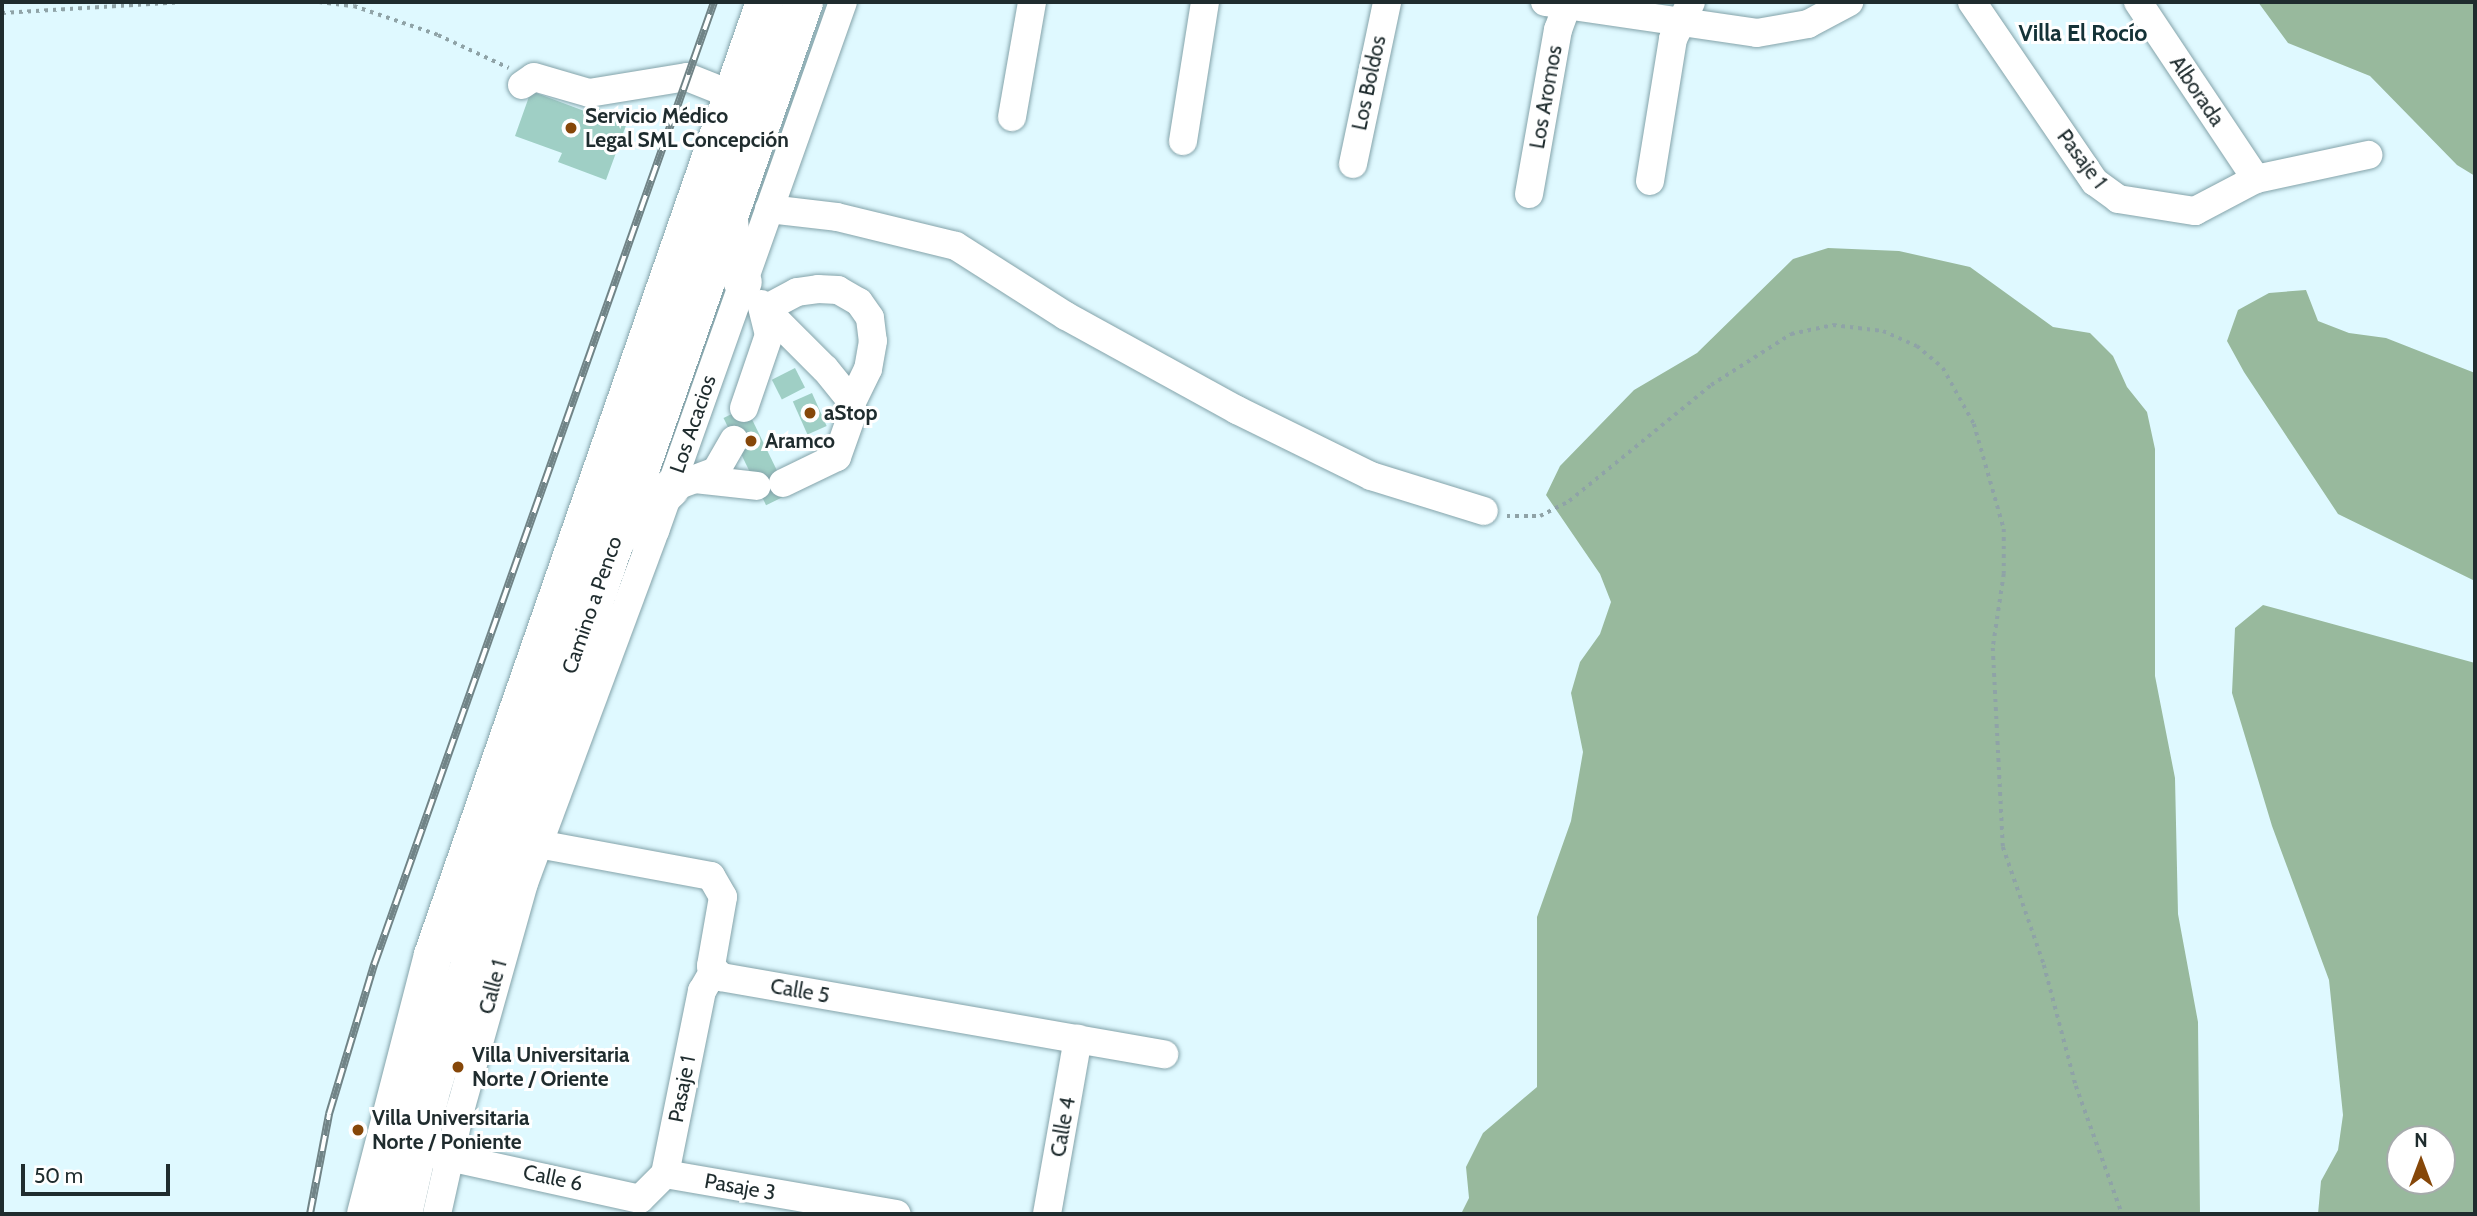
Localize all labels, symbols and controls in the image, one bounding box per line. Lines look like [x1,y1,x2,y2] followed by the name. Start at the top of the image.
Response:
[2019,19,2147,47] district label: Villa El Rocío
[1347,33,1391,133] street label: Los Boldos
[1524,43,1568,151] street label: Los Aromos
[2164,51,2230,131] street label: Alborada
[585,103,789,153] place label: Servicio Médico Legal SML Concepción
[563,120,579,136] marker: Servicio Médico Legal SML Concepción
[2052,125,2112,193] street label: Pasaje 1
[665,372,721,476] street label: Los Acacios
[824,400,877,426] place label: aStop
[802,405,818,421] marker: aStop
[765,428,835,454] place label: Aramco
[743,433,759,449] marker: Aramco
[557,533,627,677] street label: Camino a Penco
[474,957,512,1017] street label: Calle 1
[768,973,832,1009] street label: Calle 5
[472,1042,630,1092] place label: Villa Universitaria Norte / Oriente
[663,1054,701,1124] street label: Pasaje 1
[450,1059,466,1075] marker: Villa Universitaria Norte / Oriente
[1045,1095,1081,1159] street label: Calle 4
[372,1105,530,1155] place label: Villa Universitaria Norte / Poniente
[350,1122,366,1138] marker: Villa Universitaria Norte / Poniente
[2386,1125,2456,1195] north arrow
[2414,1129,2428,1152] text: N
[24,1150,173,1194] scale bar
[521,1159,585,1197] street label: Calle 6
[34,1163,83,1188] text: 50 m
[702,1168,778,1206] street label: Pasaje 3

